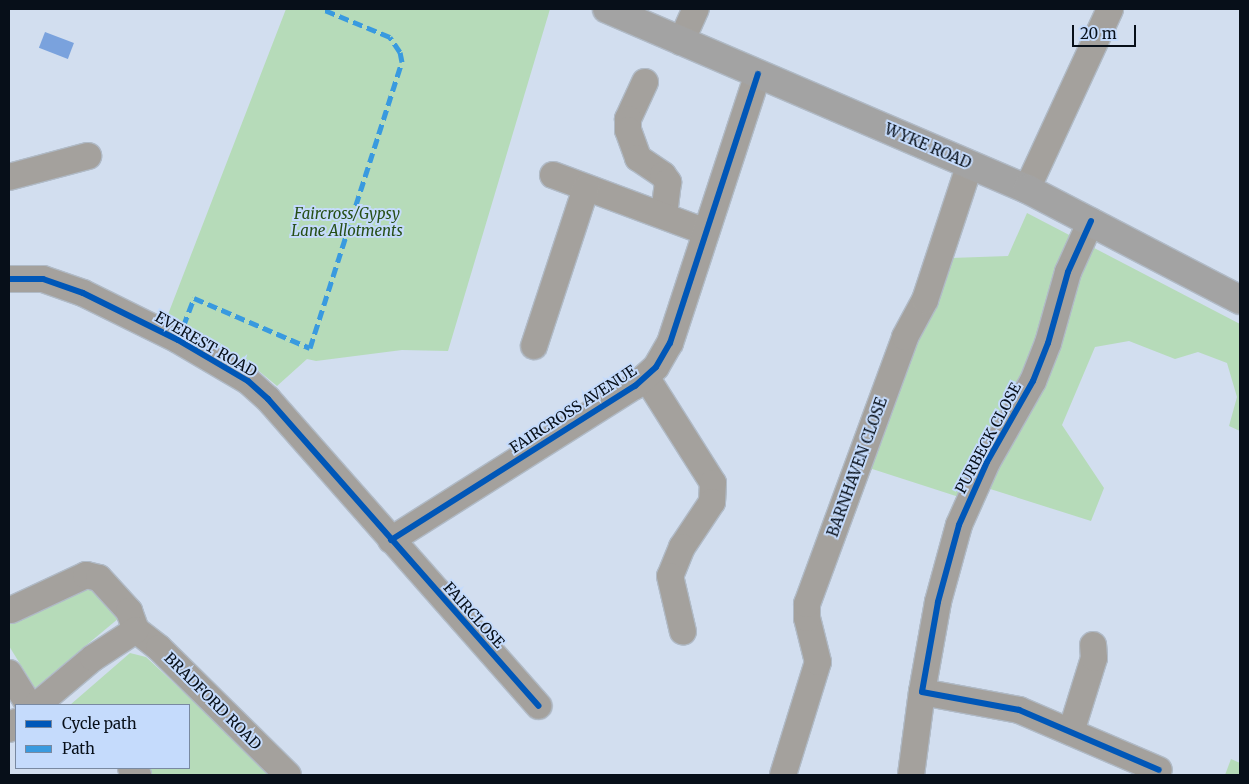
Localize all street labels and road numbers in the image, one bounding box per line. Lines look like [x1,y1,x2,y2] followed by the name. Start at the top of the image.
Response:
[882,120,974,172] street label: WYKE ROAD
[152,308,260,380] street label: EVEREST ROAD
[506,361,640,457] street label: FAIRCROSS AVENUE
[951,380,1025,496] street label: PURBECK CLOSE
[823,395,891,539] street label: BARNHAVEN CLOSE
[440,578,508,652] street label: FAIRCLOSE
[161,649,265,753] street label: BRADFORD ROAD

